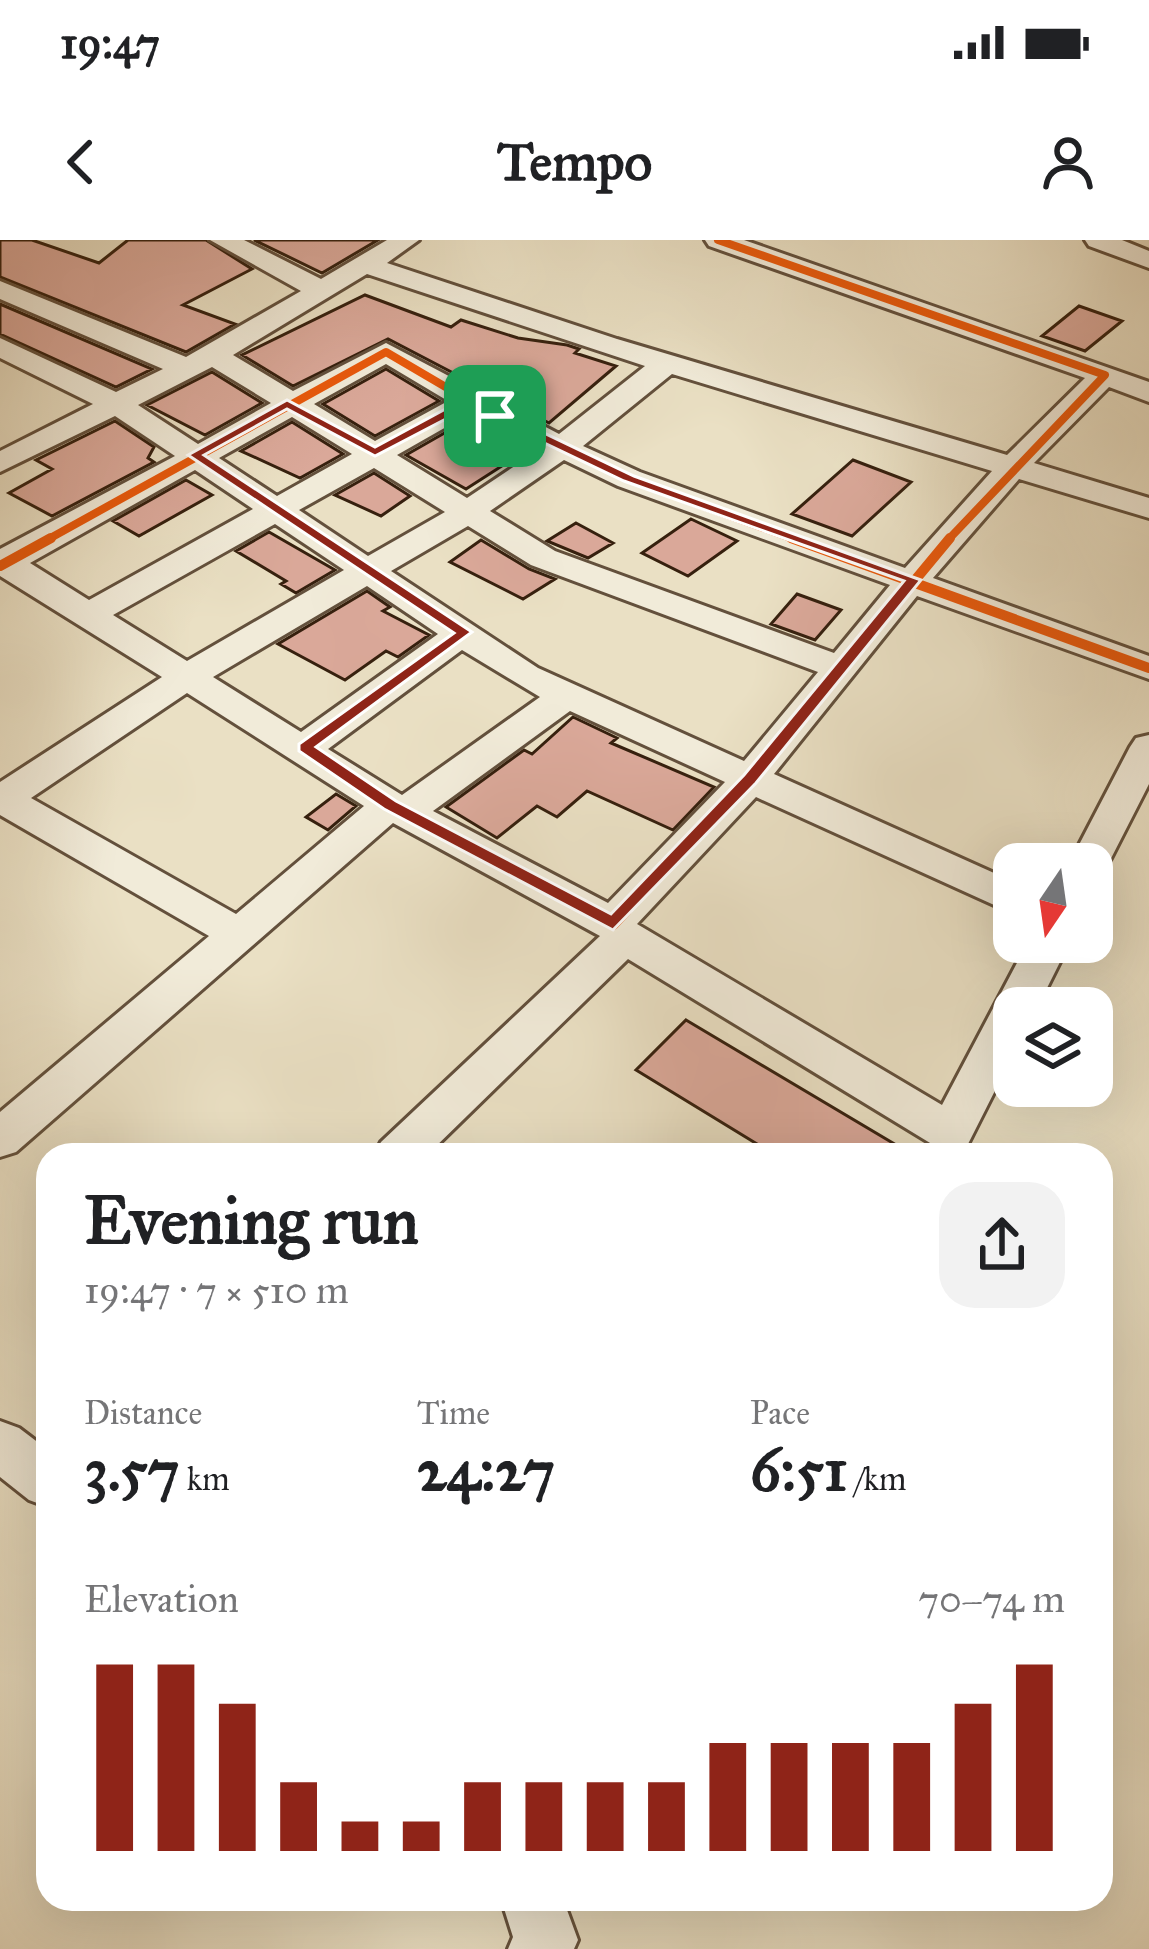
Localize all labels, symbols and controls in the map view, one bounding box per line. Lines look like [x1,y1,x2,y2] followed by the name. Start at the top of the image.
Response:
[60,15,160,70] text: 19:47
[48,129,114,195] icon: back
[497,129,652,195] text: Tempo
[1035,129,1101,195] icon: person
[444,365,546,467] pin
[462,383,528,449] icon: arrive
[993,843,1113,963] north arrow
[993,843,1113,1107] map controls
[993,987,1113,1107] button: layers
[84,1180,419,1261] text: Evening run
[939,1182,1065,1308] button: share
[84,1266,349,1314] text: 19:47 · 7 × 510 m
[84,1393,202,1433] text: Distance
[417,1393,490,1433] text: Time
[750,1393,810,1433] text: Pace
[84,1433,180,1506] text: 3.57
[417,1433,555,1506] text: 24:27
[750,1433,847,1506] text: 6:51
[180,1459,230,1499] text: km
[847,1459,907,1499] text: /km
[84,1575,239,1623] text: Elevation
[918,1575,1065,1623] text: 70–74 m

